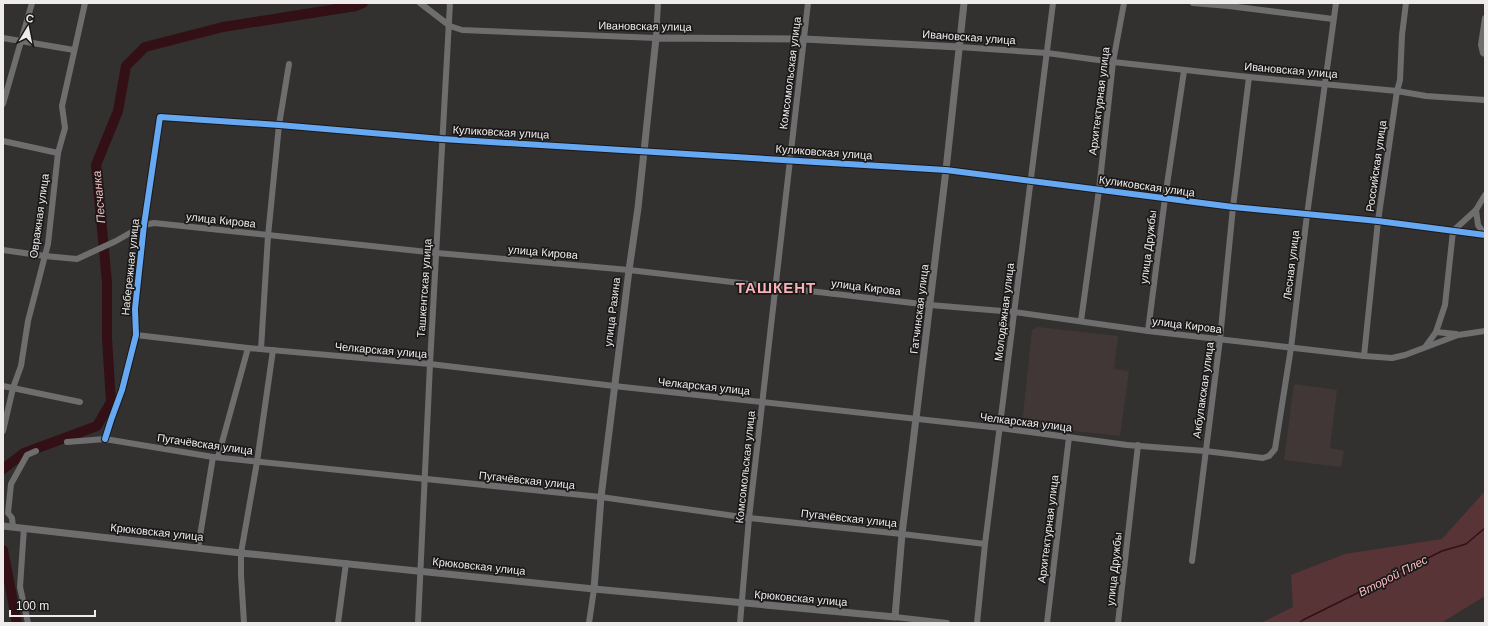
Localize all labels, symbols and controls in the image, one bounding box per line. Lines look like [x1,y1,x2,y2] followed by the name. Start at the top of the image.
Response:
[8,8,48,48] north arrow
[25,12,35,25] text: С
[777,15,803,130] street label: Комсомольская улица
[598,19,693,33] street label: Ивановская улица
[922,28,1017,46] street label: Ивановская улица
[1086,45,1112,156] street label: Архитектурная улица
[1244,60,1339,80] street label: Ивановская улица
[1364,119,1388,212] street label: Российская улица
[452,123,551,141] street label: Куликовская улица
[775,143,874,161] street label: Куликовская улица
[90,170,108,224] water label: Песчанка
[27,172,51,259] street label: Овражная улица
[1098,173,1197,199] street label: Куликовская улица
[1138,209,1158,284] street label: улица Дружбы
[186,210,257,230] street label: улица Кирова
[119,217,141,316] street label: Набережная улица
[1281,229,1301,301] street label: Лесная улица
[415,237,434,338] street label: Ташкентская улица
[508,243,579,261] street label: улица Кирова
[992,261,1016,362] street label: Молодёжная улица
[908,263,931,354] street label: Гатчинская улица
[602,276,622,347] street label: улица Разина
[831,277,902,297] street label: улица Кирова
[736,279,816,296] district label: ТАШКЕНТ
[1152,315,1223,335] street label: улица Кирова
[334,340,429,360] street label: Челкарская улица
[1190,340,1216,439] street label: Акбулакская улица
[657,375,752,397] street label: Челкарская улица
[733,409,757,524] street label: Комсомольская улица
[979,410,1074,434] street label: Челкарская улица
[156,431,255,457] street label: Пугачёвская улица
[478,469,577,491] street label: Пугачёвская улица
[1035,473,1061,584] street label: Архитектурная улица
[800,507,899,529] street label: Пугачёвская улица
[110,521,205,543] street label: Крюковская улица
[1104,531,1124,606] street label: улица Дружбы
[1356,553,1430,599] water label: Второй Плес
[432,555,527,577] street label: Крюковская улица
[754,588,849,608] street label: Крюковская улица
[10,592,95,618] scale bar
[16,599,49,613] text: 100 m

